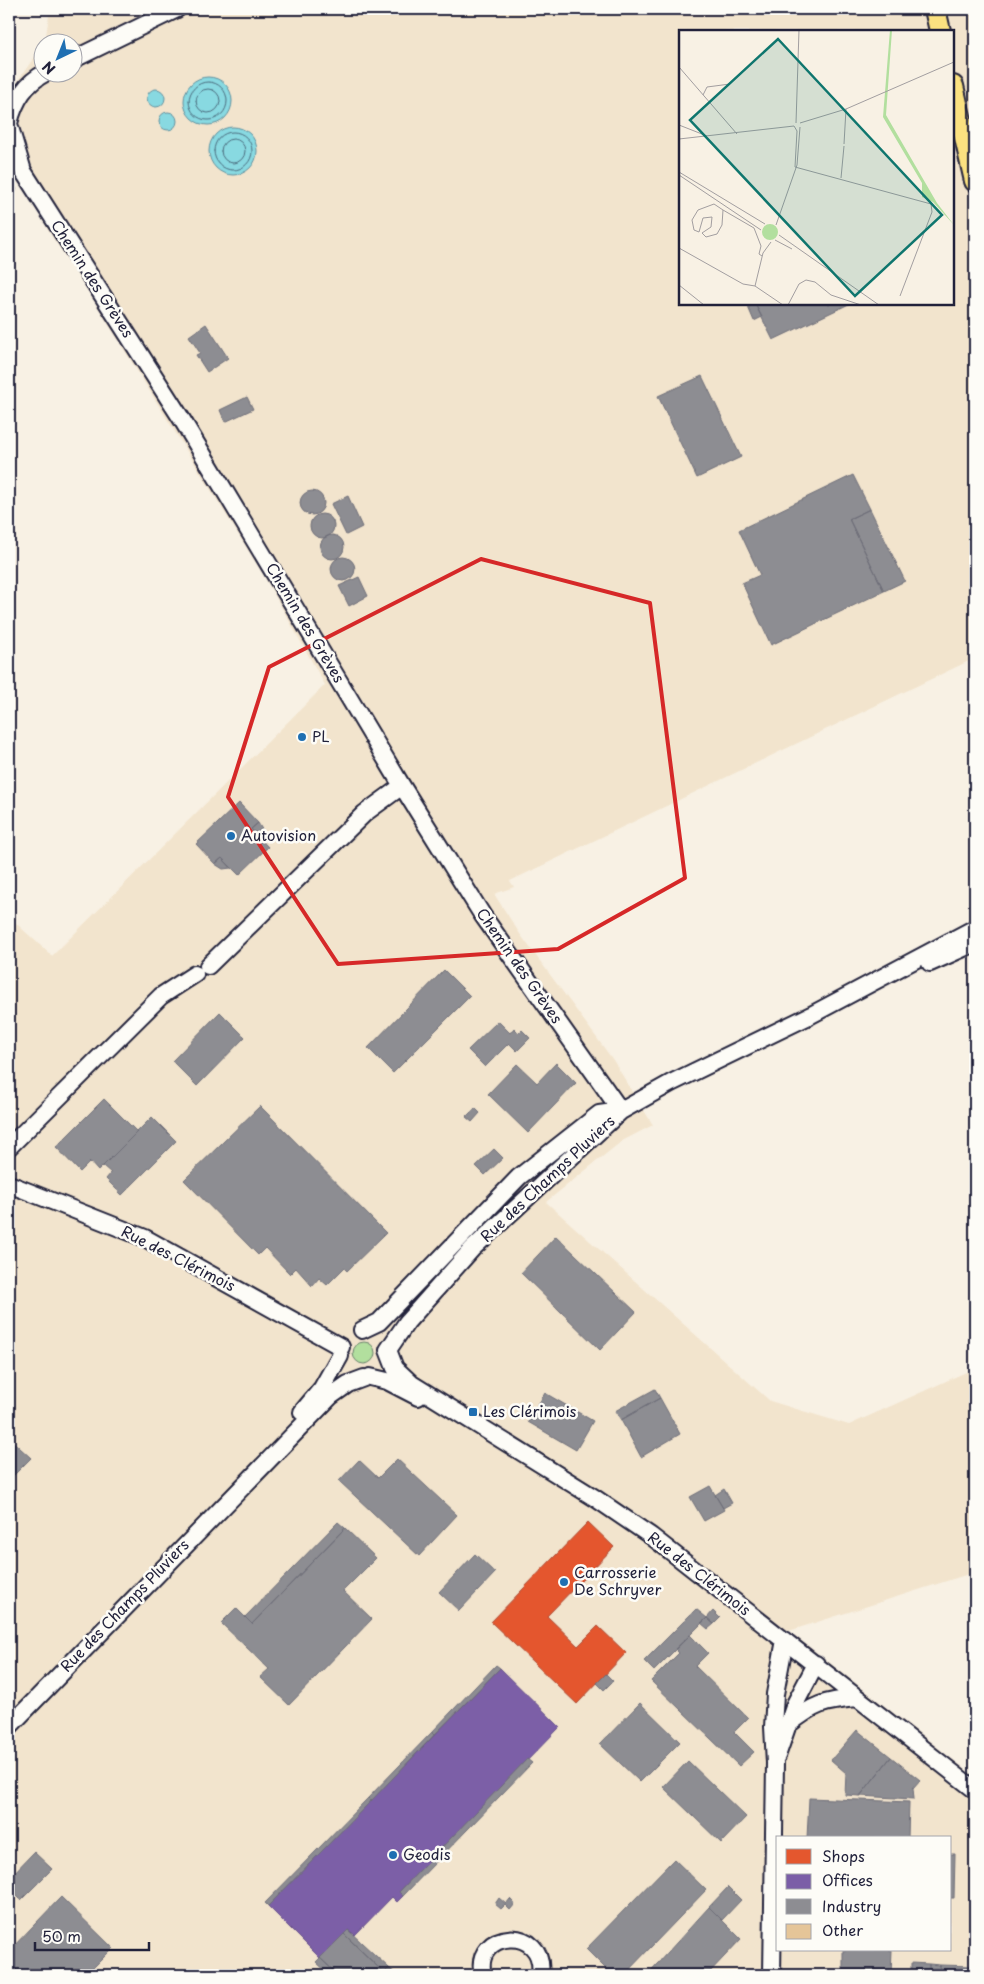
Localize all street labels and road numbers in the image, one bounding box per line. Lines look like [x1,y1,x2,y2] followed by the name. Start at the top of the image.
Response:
[46,215,140,342] street label: Chemin des Grèves
[261,558,351,687] street label: Chemin des Grèves
[472,903,569,1028] street label: Chemin des Grèves
[474,1109,620,1247] street label: Rue des Champs Pluviers
[118,1219,240,1296] street label: Rue des Clérimois
[644,1525,756,1621] street label: Rue des Clérimois
[54,1533,194,1677] street label: Rue des Champs Pluviers

